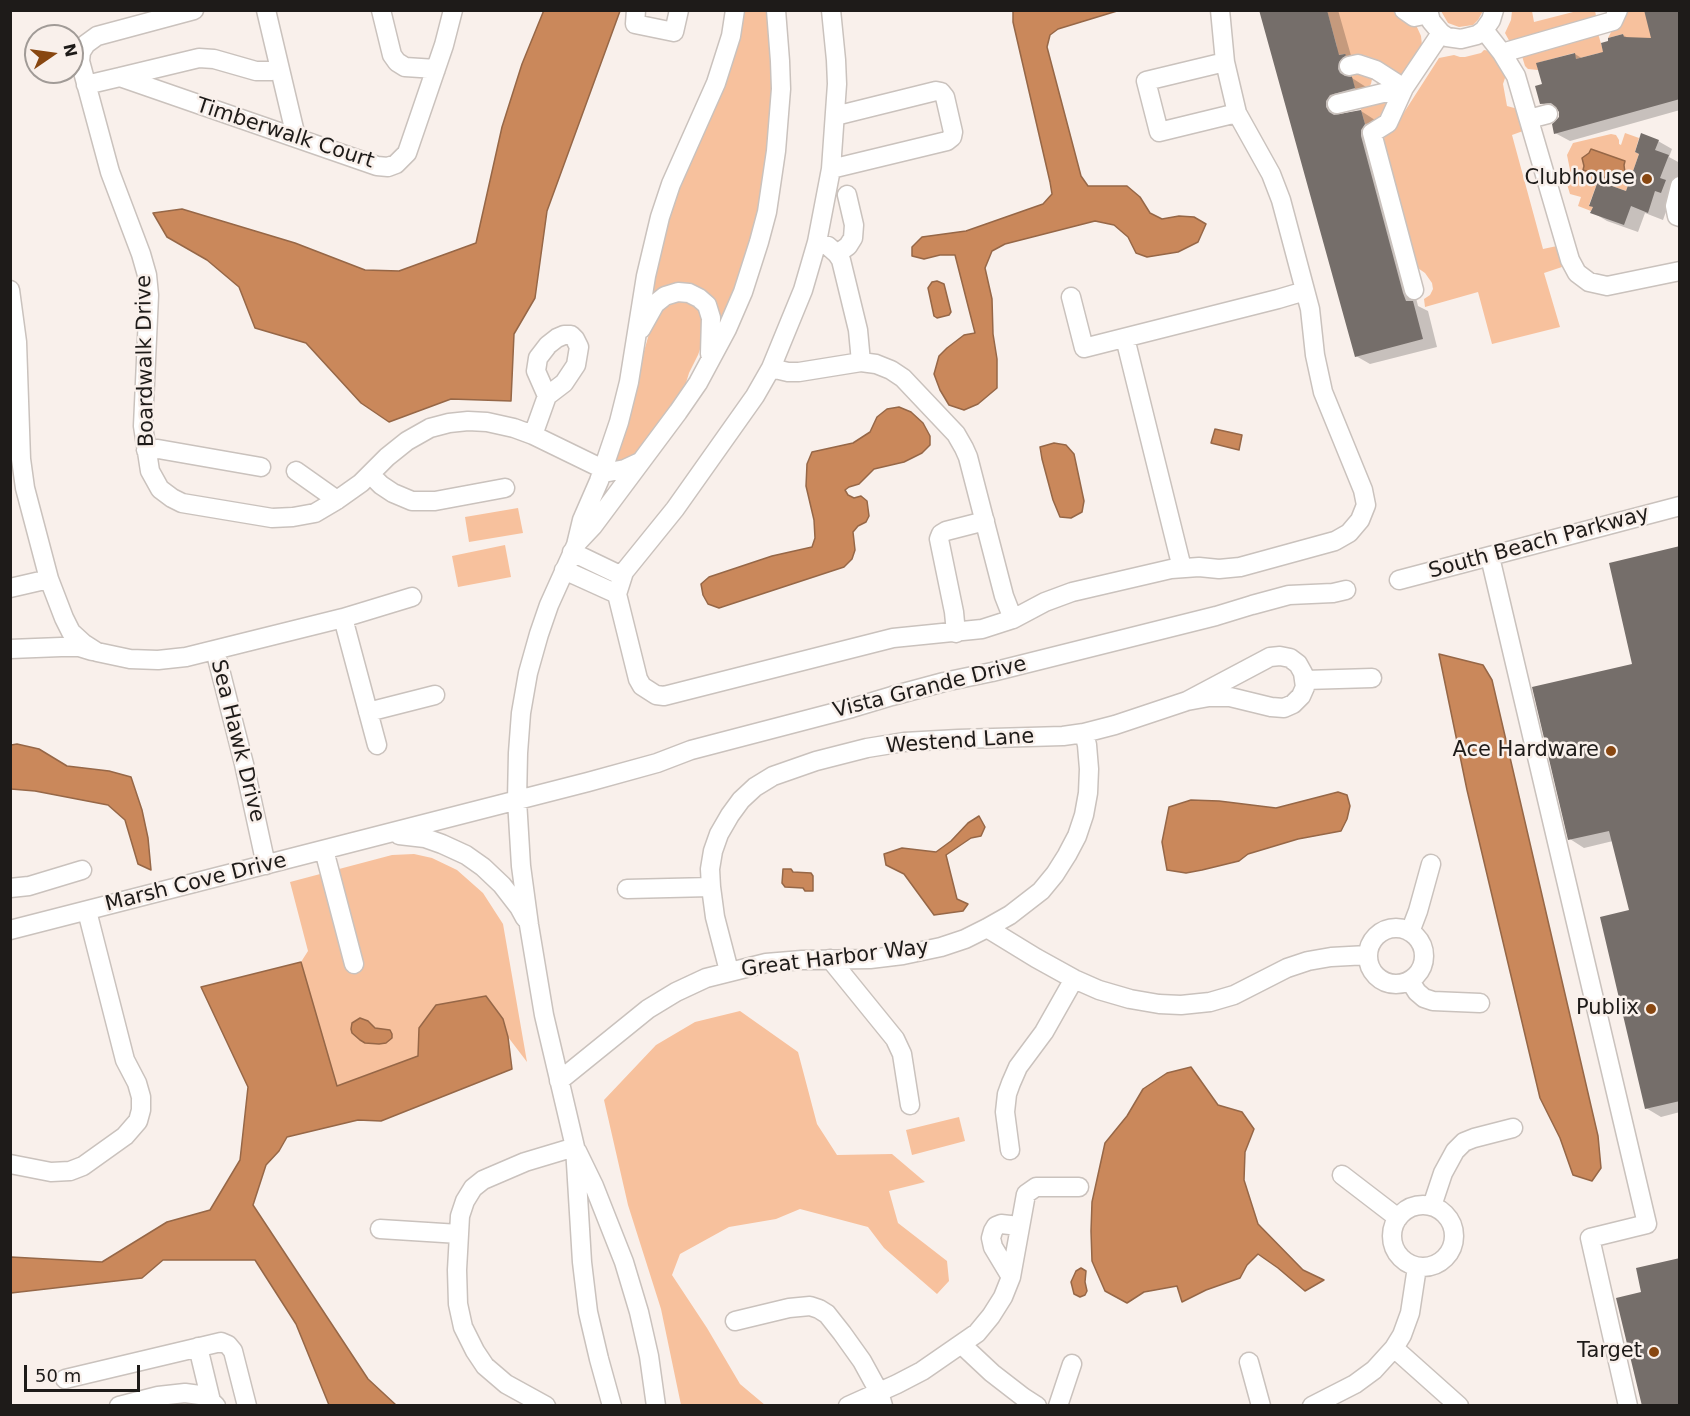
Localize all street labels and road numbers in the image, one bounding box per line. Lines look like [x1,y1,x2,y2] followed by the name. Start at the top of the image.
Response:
[193,93,377,175] street label: Timberwalk Court
[132,275,160,447] street label: Boardwalk Drive
[1426,501,1652,585] street label: South Beach Parkway
[831,652,1029,724] street label: Vista Grande Drive
[205,657,269,825] street label: Sea Hawk Drive
[885,724,1035,760] street label: Westend Lane
[103,848,289,918] street label: Marsh Cove Drive
[740,935,930,983] street label: Great Harbor Way

